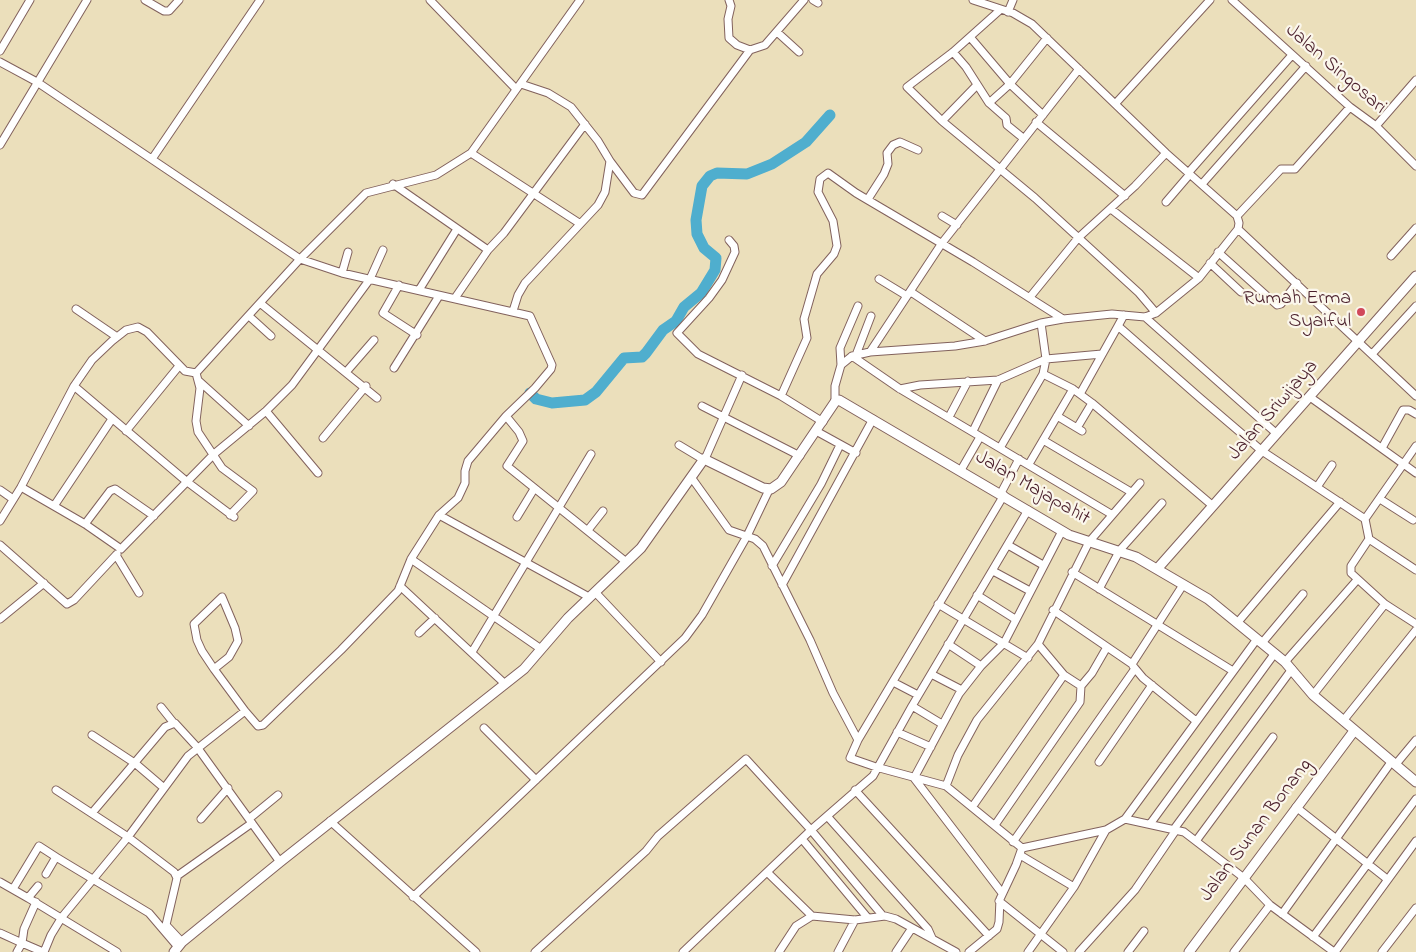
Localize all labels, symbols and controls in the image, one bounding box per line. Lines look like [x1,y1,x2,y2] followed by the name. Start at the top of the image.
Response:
[1280,20,1390,120] street label: Jalan Singosari
[1243,288,1351,335] place label: Rumah Erma Syaiful
[1355,306,1367,318] marker: Rumah Erma Syaiful
[1224,356,1324,466] street label: Jalan Sriwijaya
[970,446,1094,532] street label: Jalan Majapahit
[1195,755,1319,907] street label: Jalan Sunan Bonang

